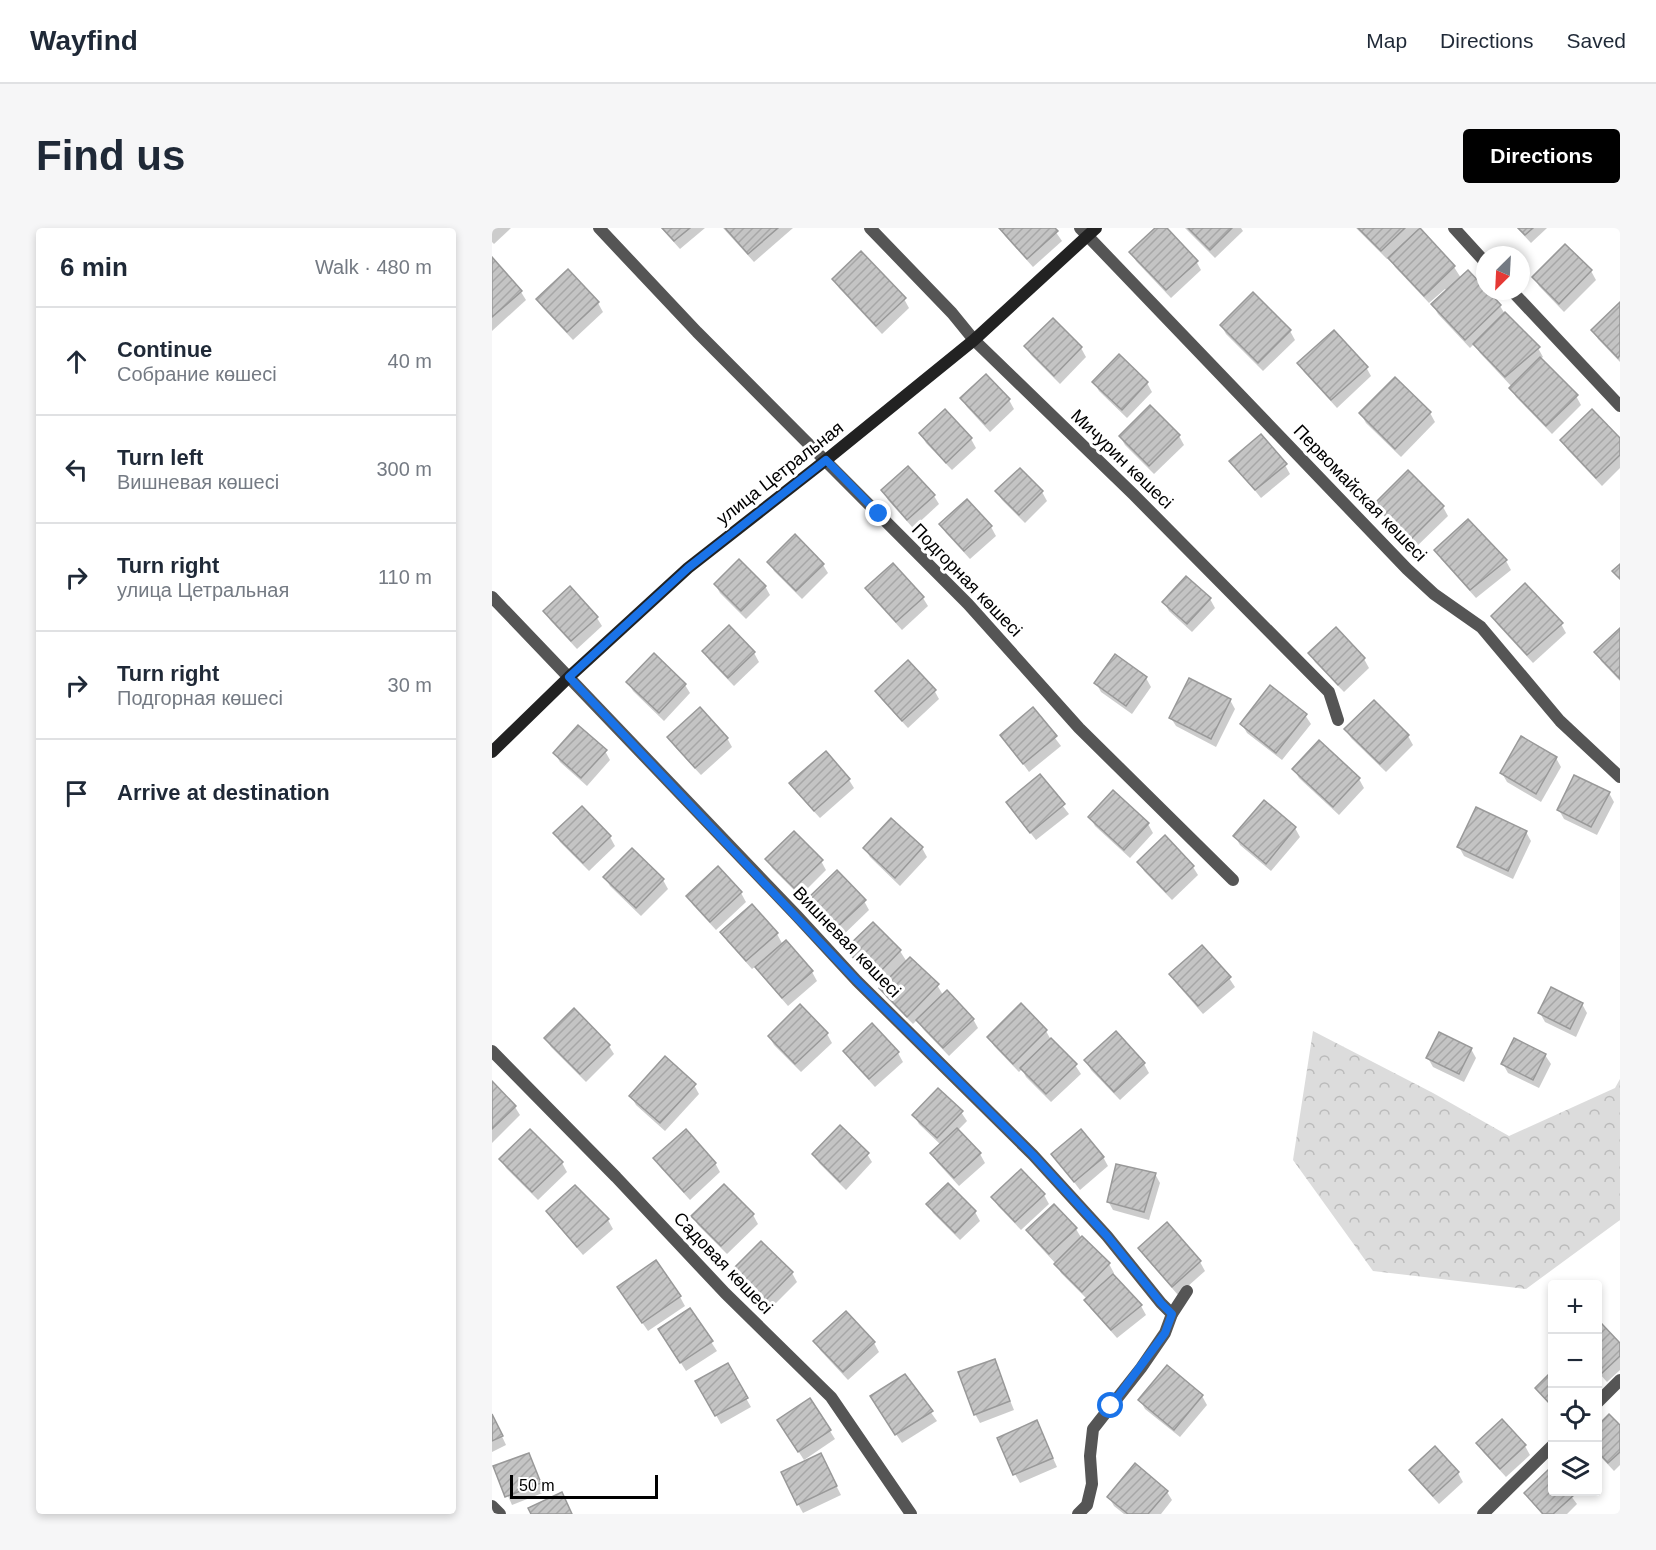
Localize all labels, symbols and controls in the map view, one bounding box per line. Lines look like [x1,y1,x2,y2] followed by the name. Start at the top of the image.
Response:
[30,25,138,56] text: Wayfind
[1366,29,1407,52] text: Map
[1440,29,1533,52] text: Directions
[1566,29,1626,52] text: Saved
[1463,129,1620,183] button: Directions
[36,132,185,179] text: Find us
[1476,246,1530,300] north arrow
[60,252,128,282] text: 6 min
[315,256,432,278] text: Walk · 480 m
[117,337,212,362] text: Continue
[60,345,93,378] icon: ahead
[388,350,432,372] text: 40 m
[117,363,277,385] text: Собрание көшесі
[1067,405,1177,513] street label: Мичурин көшесі
[713,417,847,529] street label: улица Цетральная
[1290,421,1430,565] street label: Первомайская көшесі
[117,445,203,470] text: Turn left
[60,453,93,486] icon: left
[376,458,432,480] text: 300 m
[117,471,279,493] text: Вишневая көшесі
[865,500,891,526] route end
[908,519,1026,641] street label: Подгорная көшесі
[117,553,219,578] text: Turn right
[60,561,93,594] icon: right
[378,566,432,588] text: 110 m
[117,579,289,601] text: улица Цетральная
[117,661,219,686] text: Turn right
[60,669,93,702] icon: right
[388,674,432,696] text: 30 m
[117,687,283,709] text: Подгорная көшесі
[60,777,93,810] icon: arrive
[117,780,330,805] text: Arrive at destination
[789,883,905,1001] street label: Вишневая көшесі
[670,1208,776,1318] street label: Садовая көшесі
[1548,1280,1602,1496] map controls
[1548,1280,1602,1334] button: +
[1548,1334,1602,1388] button: −
[1548,1388,1602,1442] button: locate
[1097,1392,1123,1418] route start
[1548,1442,1602,1496] button: layers
[510,1472,658,1500] scale bar
[519,1477,555,1494] text: 50 m

